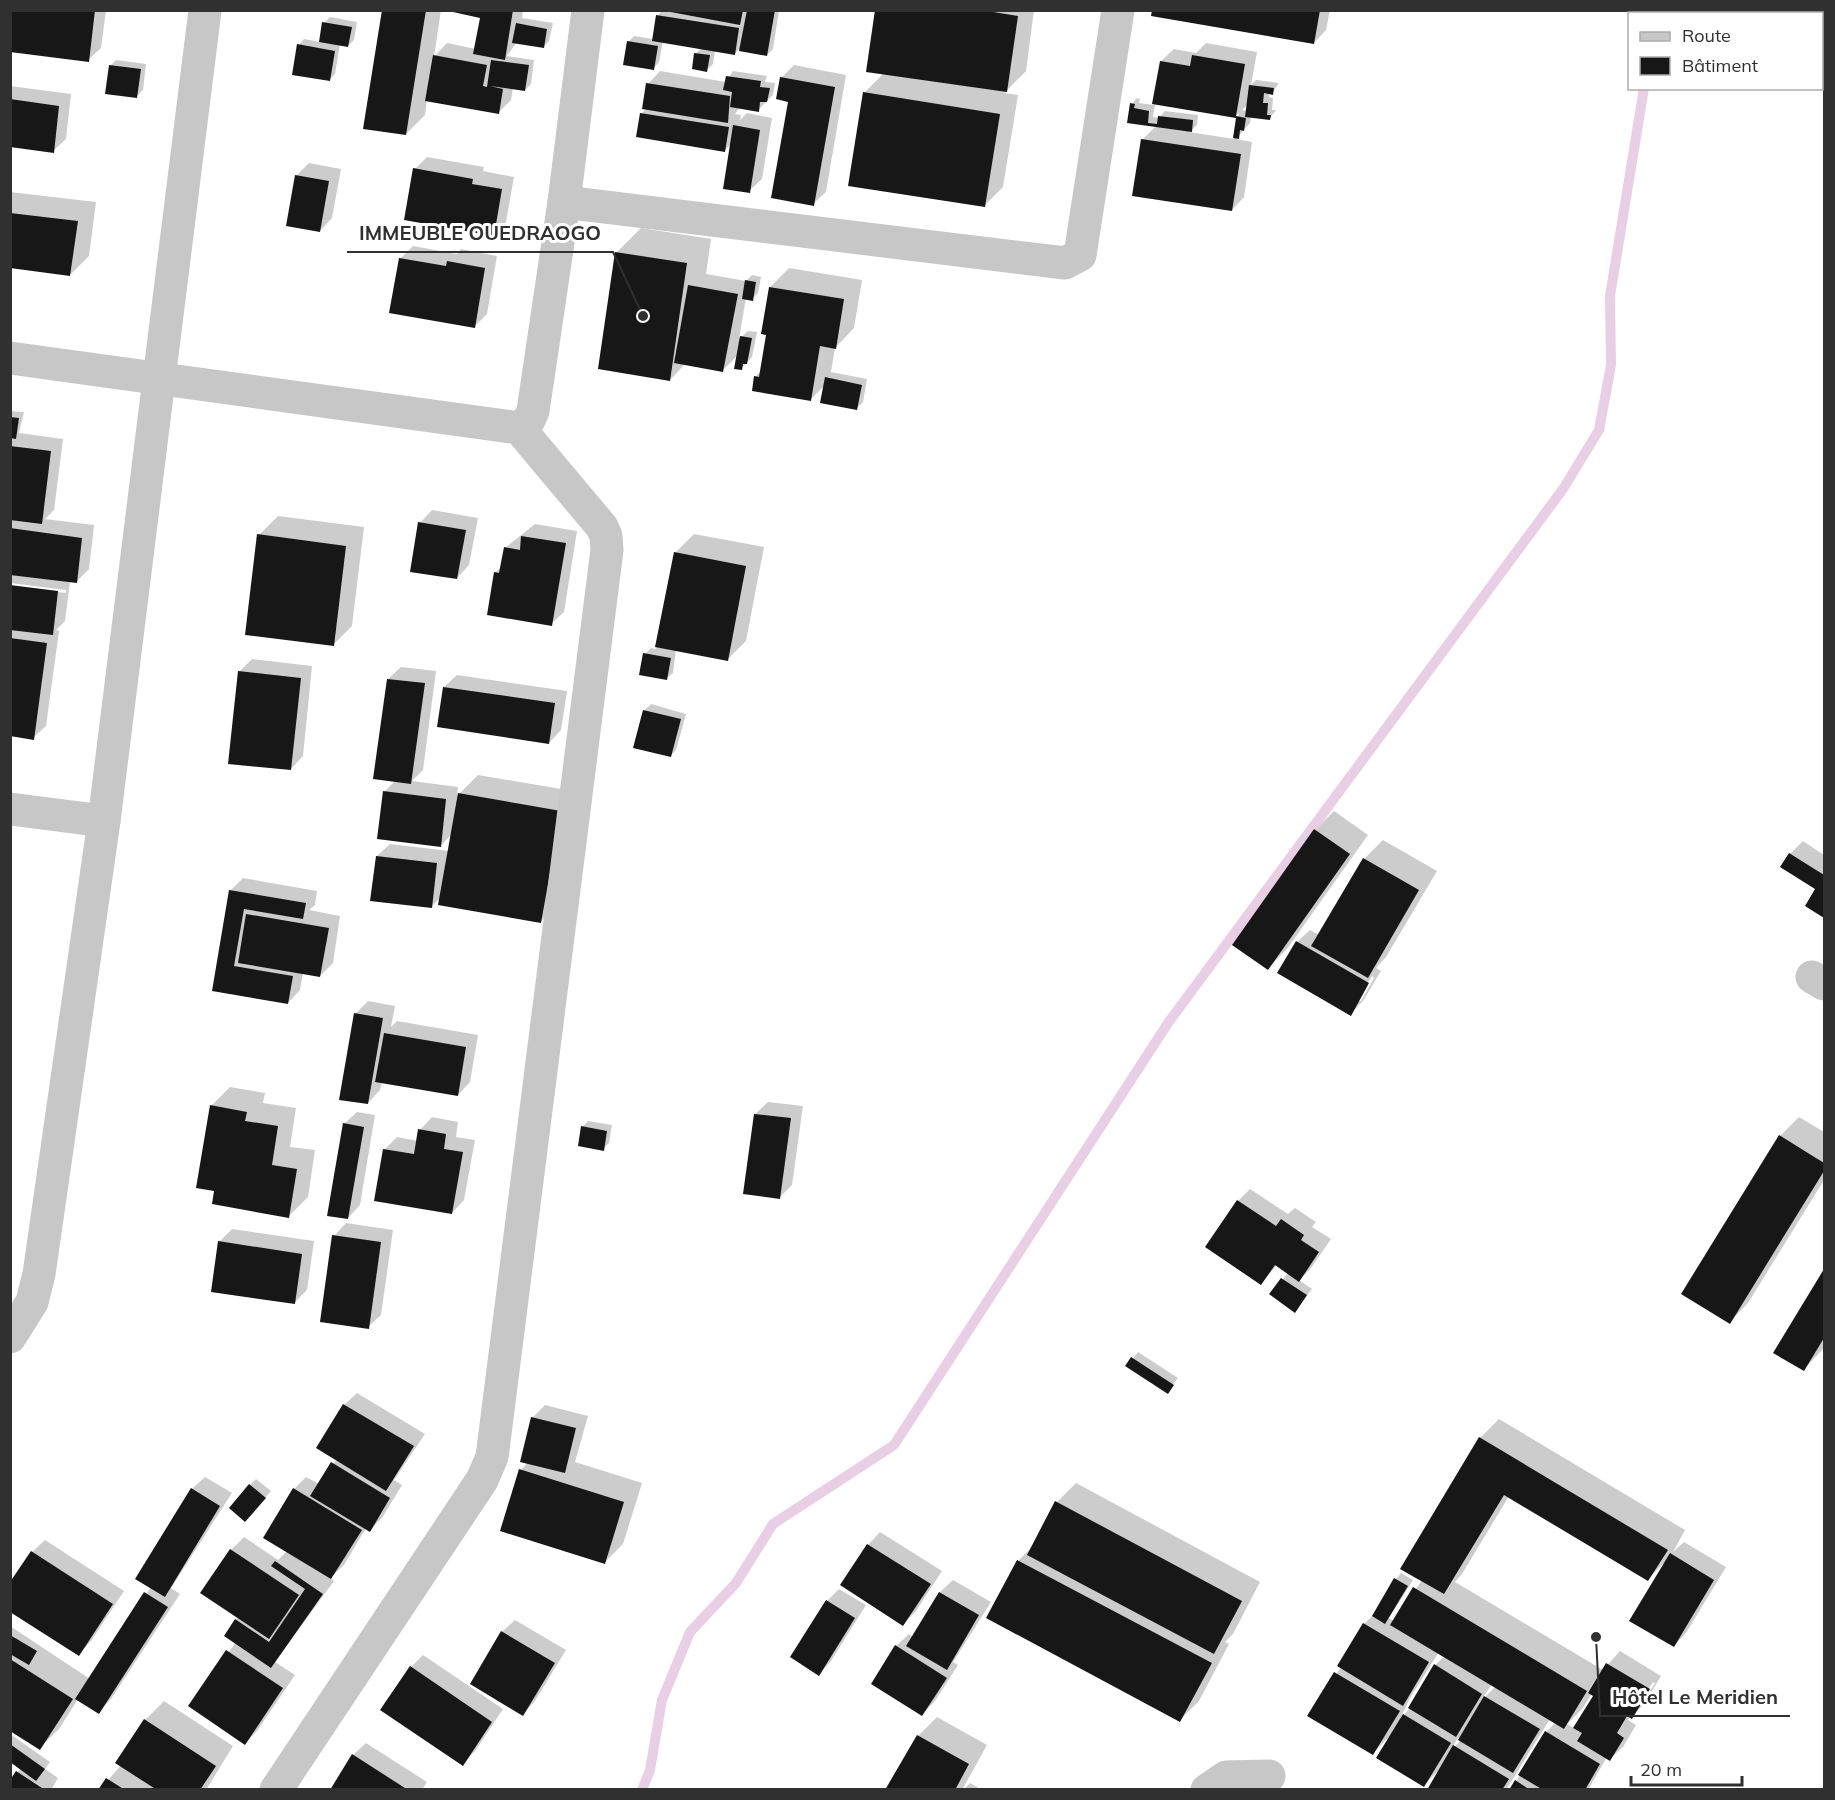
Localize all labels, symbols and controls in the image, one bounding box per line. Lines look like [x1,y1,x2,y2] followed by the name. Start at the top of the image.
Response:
[1628,12,1823,90] legend
[1682,24,1731,47] text: Route
[1682,54,1758,77] text: Bâtiment
[347,214,613,252] callout: IMMEUBLE OUEDRAOGO
[359,220,601,245] text: IMMEUBLE OUEDRAOGO
[1600,1678,1790,1716] callout: Hôtel Le Meridien
[1612,1684,1778,1709] text: Hôtel Le Meridien
[1631,1749,1742,1787] scale bar
[1640,1758,1682,1781] text: 20 m

